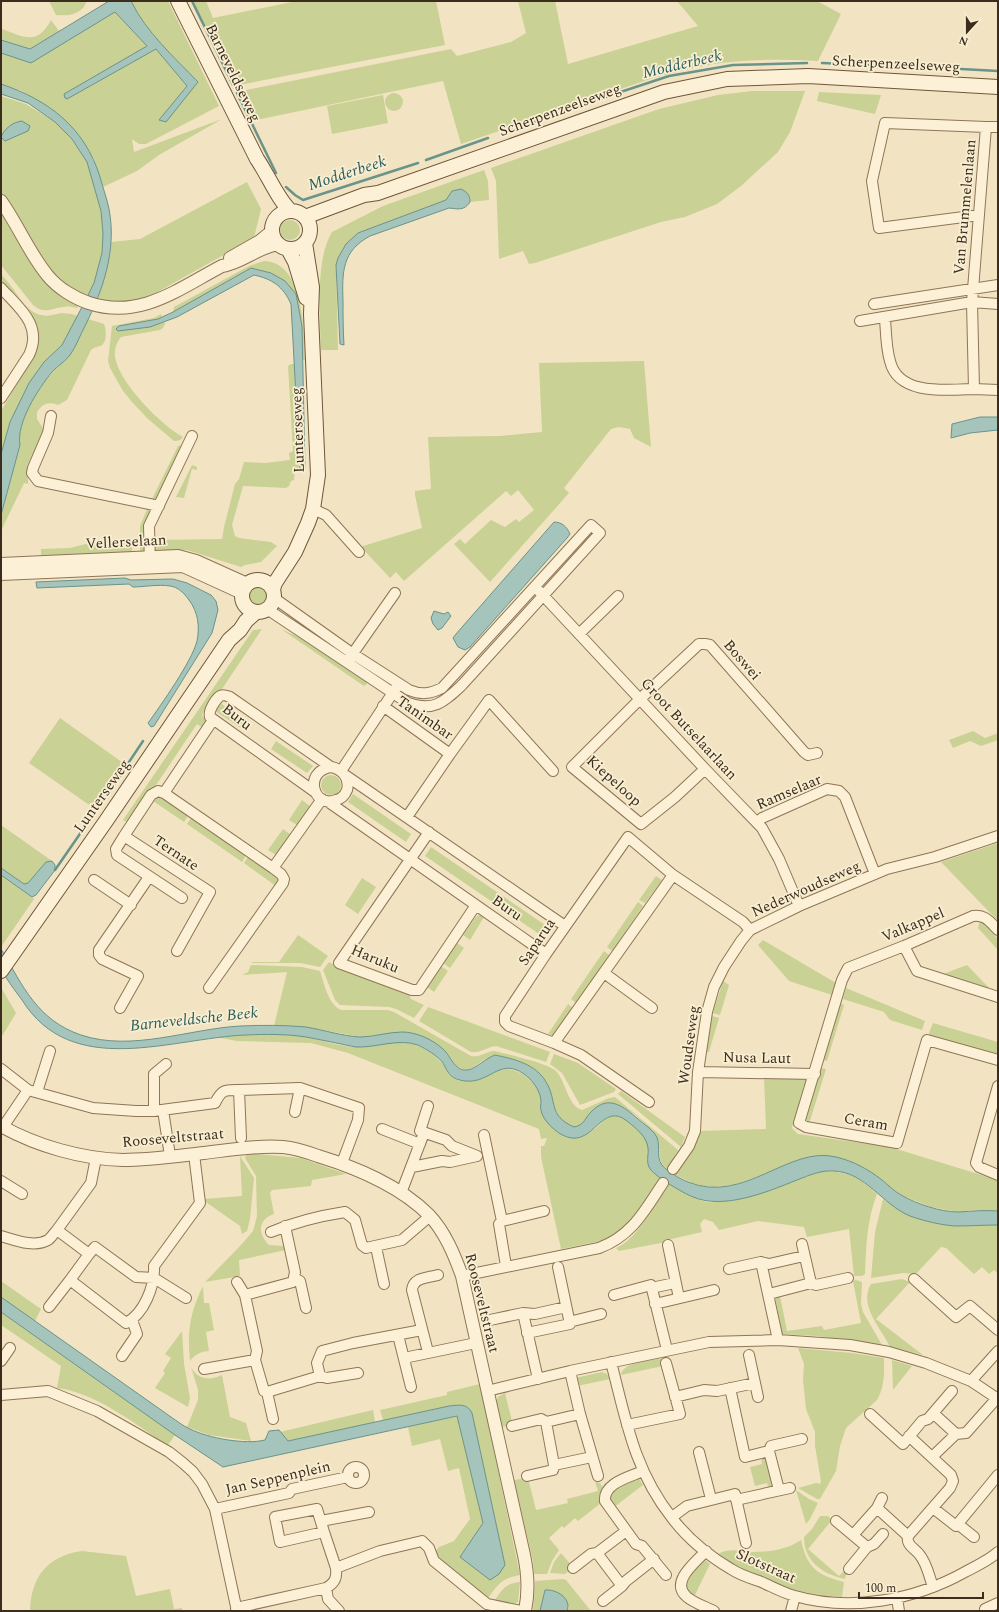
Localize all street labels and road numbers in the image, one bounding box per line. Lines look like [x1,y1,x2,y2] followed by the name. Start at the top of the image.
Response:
[199,20,267,126] street label: Barneveldseweg
[831,49,961,79] street label: Scherpenzeelseweg
[496,77,624,143] street label: Scherpenzeelseweg
[948,138,982,276] street label: Van Brummelenlaan
[285,387,311,473] street label: Lunterseweg
[85,528,167,556] street label: Vellerselaan
[718,634,766,686] street label: Boswei
[635,673,743,786] street label: Groot Butselaarlaan
[392,690,458,746] street label: Tanimbar
[217,698,257,736] street label: Buru
[581,750,647,812] street label: Kiepeloop
[68,754,136,838] street label: Lunterseweg
[753,768,825,816] street label: Ramselaar
[148,829,204,877] street label: Ternate
[748,855,864,923] street label: Nederwoudseweg
[487,889,527,927] street label: Buru
[878,901,948,949] street label: Valkappel
[513,913,562,970] street label: Saparua
[347,939,403,979] street label: Haruku
[672,1004,706,1086] street label: Woudseweg
[723,1046,791,1070] street label: Nusa Laut
[842,1107,890,1137] street label: Ceram
[121,1122,225,1154] street label: Rooseveltstraat
[459,1251,505,1355] street label: Rooseveltstraat
[223,1455,333,1501] street label: Jan Seppenplein
[732,1543,800,1589] street label: Slotstraat

